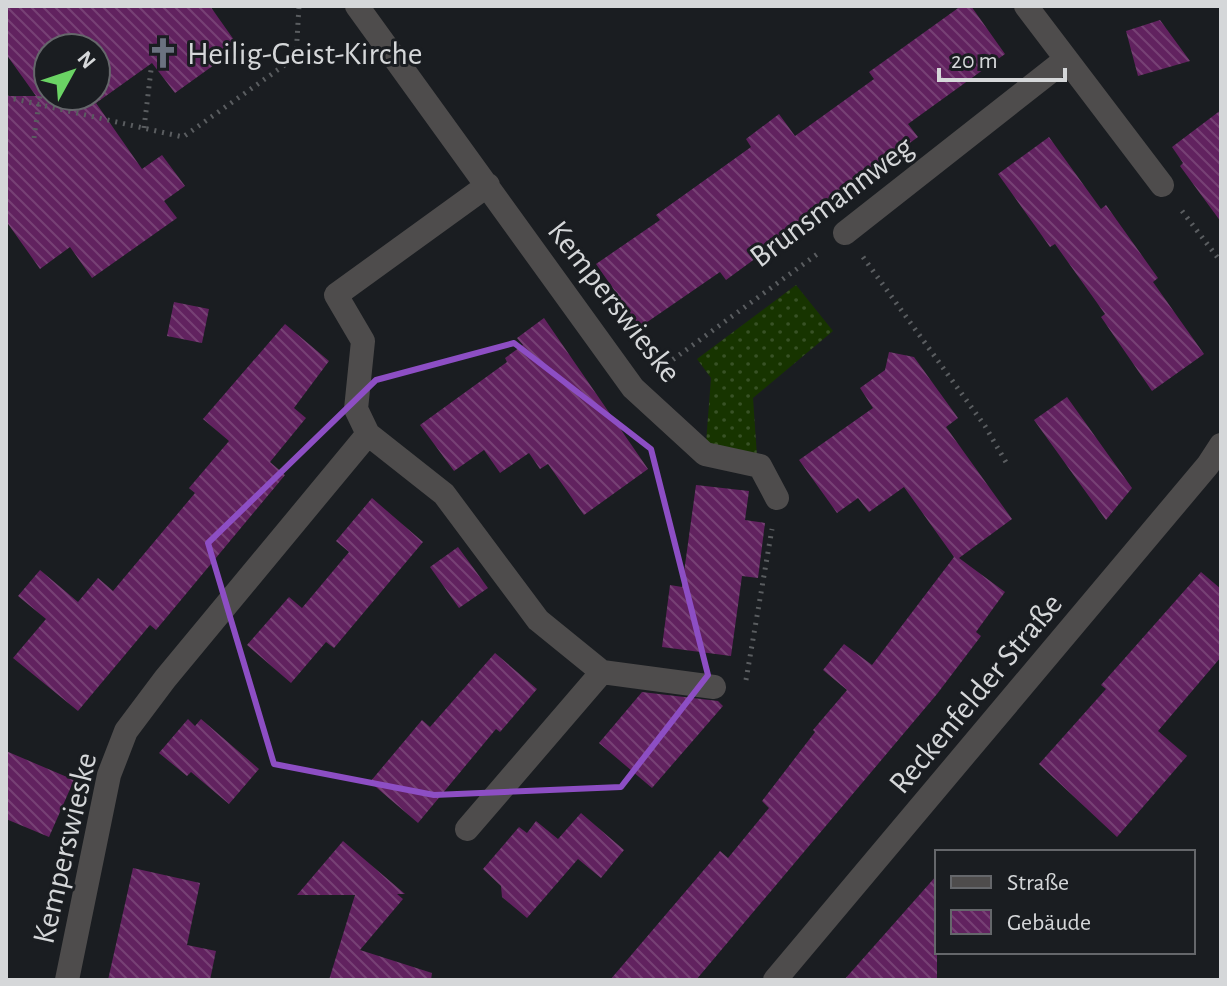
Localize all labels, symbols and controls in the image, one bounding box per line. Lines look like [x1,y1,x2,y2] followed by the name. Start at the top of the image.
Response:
[32,32,112,112] north arrow
[939,32,1065,82] scale bar
[146,36,180,70] church icon: Heilig-Geist-Kirche
[187,38,423,70] place label: Heilig-Geist-Kirche
[73,47,100,73] text: N
[951,49,998,73] text: 20 m
[744,130,919,273] street label: Brunsmannweg
[542,215,687,388] street label: Kemperswieske
[883,588,1068,800] street label: Reckenfelder Straße
[27,750,103,947] street label: Kemperswieske
[935,850,1195,954] legend
[1007,871,1069,895] text: Straße
[1007,911,1091,935] text: Gebäude

